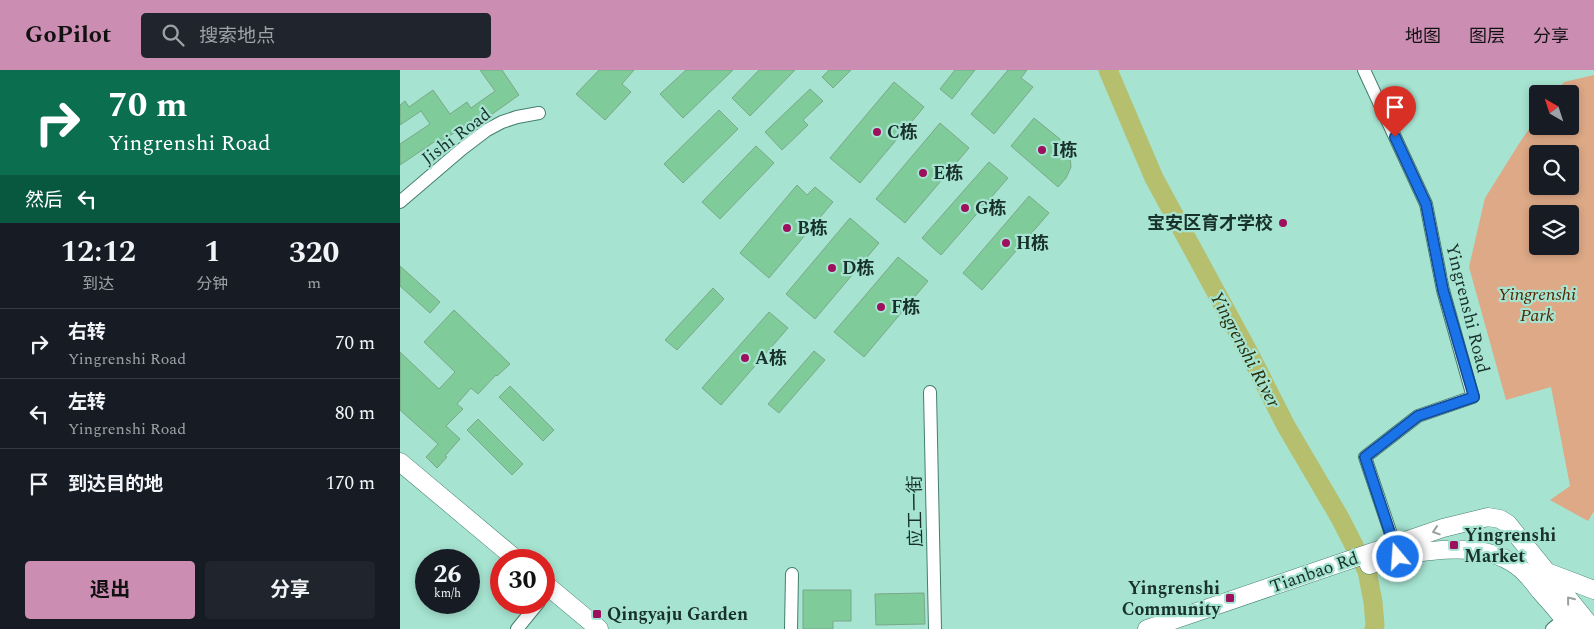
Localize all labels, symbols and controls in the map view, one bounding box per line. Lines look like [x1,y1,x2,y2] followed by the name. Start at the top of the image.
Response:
[141,13,491,58] search box
[25,17,111,53] text: GoPilot
[159,21,187,49] icon: search
[199,22,275,51] text: 搜索地点
[1405,23,1441,50] text: 地图
[1469,23,1505,50] text: 图层
[1533,23,1569,50] text: 分享
[108,79,188,132] text: 70 m
[1529,85,1579,135] north arrow
[1529,85,1579,255] map controls
[1374,86,1416,137] pin
[25,90,90,155] icon: right
[1381,93,1409,121] icon: arrive
[416,101,497,172] street label: Jishi Road
[887,119,918,146] place label: C栋
[871,126,883,138] marker: C栋
[108,127,270,160] text: Yingrenshi Road
[1052,137,1077,164] place label: I栋
[1036,144,1048,156] marker: I栋
[1529,145,1579,195] button: search
[933,160,963,187] place label: E栋
[917,167,929,179] marker: E栋
[73,185,101,213] icon: left
[25,186,63,215] text: 然后
[975,195,1007,222] place label: G栋
[959,202,971,214] marker: G栋
[1529,205,1579,255] button: layers
[1147,210,1273,237] place label: 宝安区育才学校
[797,215,828,242] place label: B栋
[1277,217,1289,229] marker: 宝安区育才学校
[781,222,793,234] marker: B栋
[61,229,136,275] text: 12:12
[204,229,221,275] text: 1
[289,230,339,276] text: 320
[1016,230,1049,257] place label: H栋
[1000,237,1012,249] marker: H栋
[1438,240,1497,376] street label: Yingrenshi Road
[842,255,874,282] place label: D栋
[826,262,838,274] marker: D栋
[307,271,321,295] text: m
[82,272,114,296] text: 到达
[196,272,228,296] text: 分钟
[1498,281,1576,329] park label: Yingrenshi Park
[1202,286,1288,413] water label: Yingrenshi River
[891,294,920,321] place label: F栋
[875,301,887,313] marker: F栋
[68,318,106,347] text: 右转
[335,329,375,358] text: 70 m
[25,330,53,358] icon: right
[755,345,787,372] place label: A栋
[68,347,186,371] text: Yingrenshi Road
[739,352,751,364] marker: A栋
[68,388,106,417] text: 左转
[335,399,375,428] text: 80 m
[25,400,53,428] icon: left
[68,417,186,441] text: Yingrenshi Road
[325,469,375,498] text: 170 m
[25,470,53,498] icon: arrive
[68,470,163,499] text: 到达目的地
[901,475,930,547] street label: 应工一街
[1464,522,1556,570] place label: Yingrenshi Market
[1433,525,1441,535] one-way arrow
[1371,530,1423,582] position arrow
[1448,539,1460,551] marker: Yingrenshi Market
[1266,545,1362,600] street label: Tianbao Rd
[490,549,555,614] speed limit sign: 30
[433,556,462,594] text: 26
[25,561,195,619] button: 退出
[205,561,375,619] button: 分享
[1122,575,1221,623] place label: Yingrenshi Community
[434,584,461,603] text: km/h
[1224,592,1236,604] marker: Yingrenshi Community
[1567,597,1575,606] one-way arrow
[607,601,748,628] place label: Qingyaju Garden
[591,608,603,620] marker: Qingyaju Garden

